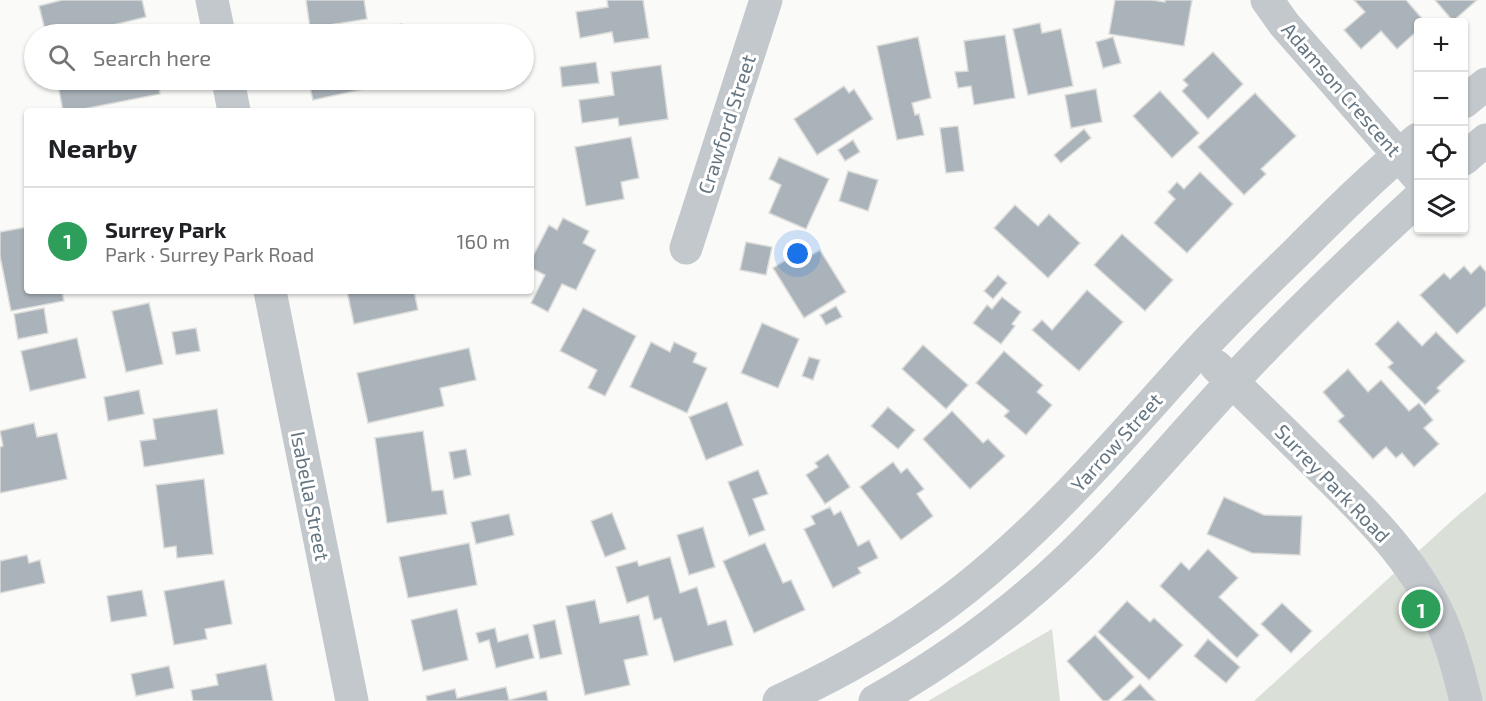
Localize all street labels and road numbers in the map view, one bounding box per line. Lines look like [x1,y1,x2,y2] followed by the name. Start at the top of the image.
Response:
[1277,17,1407,161] street label: Adamson Crescent
[692,51,760,197] street label: Crawford Street
[1065,387,1167,496] street label: Yarrow Street
[1271,419,1395,547] street label: Surrey Park Road
[287,429,335,563] street label: Isabella Street

